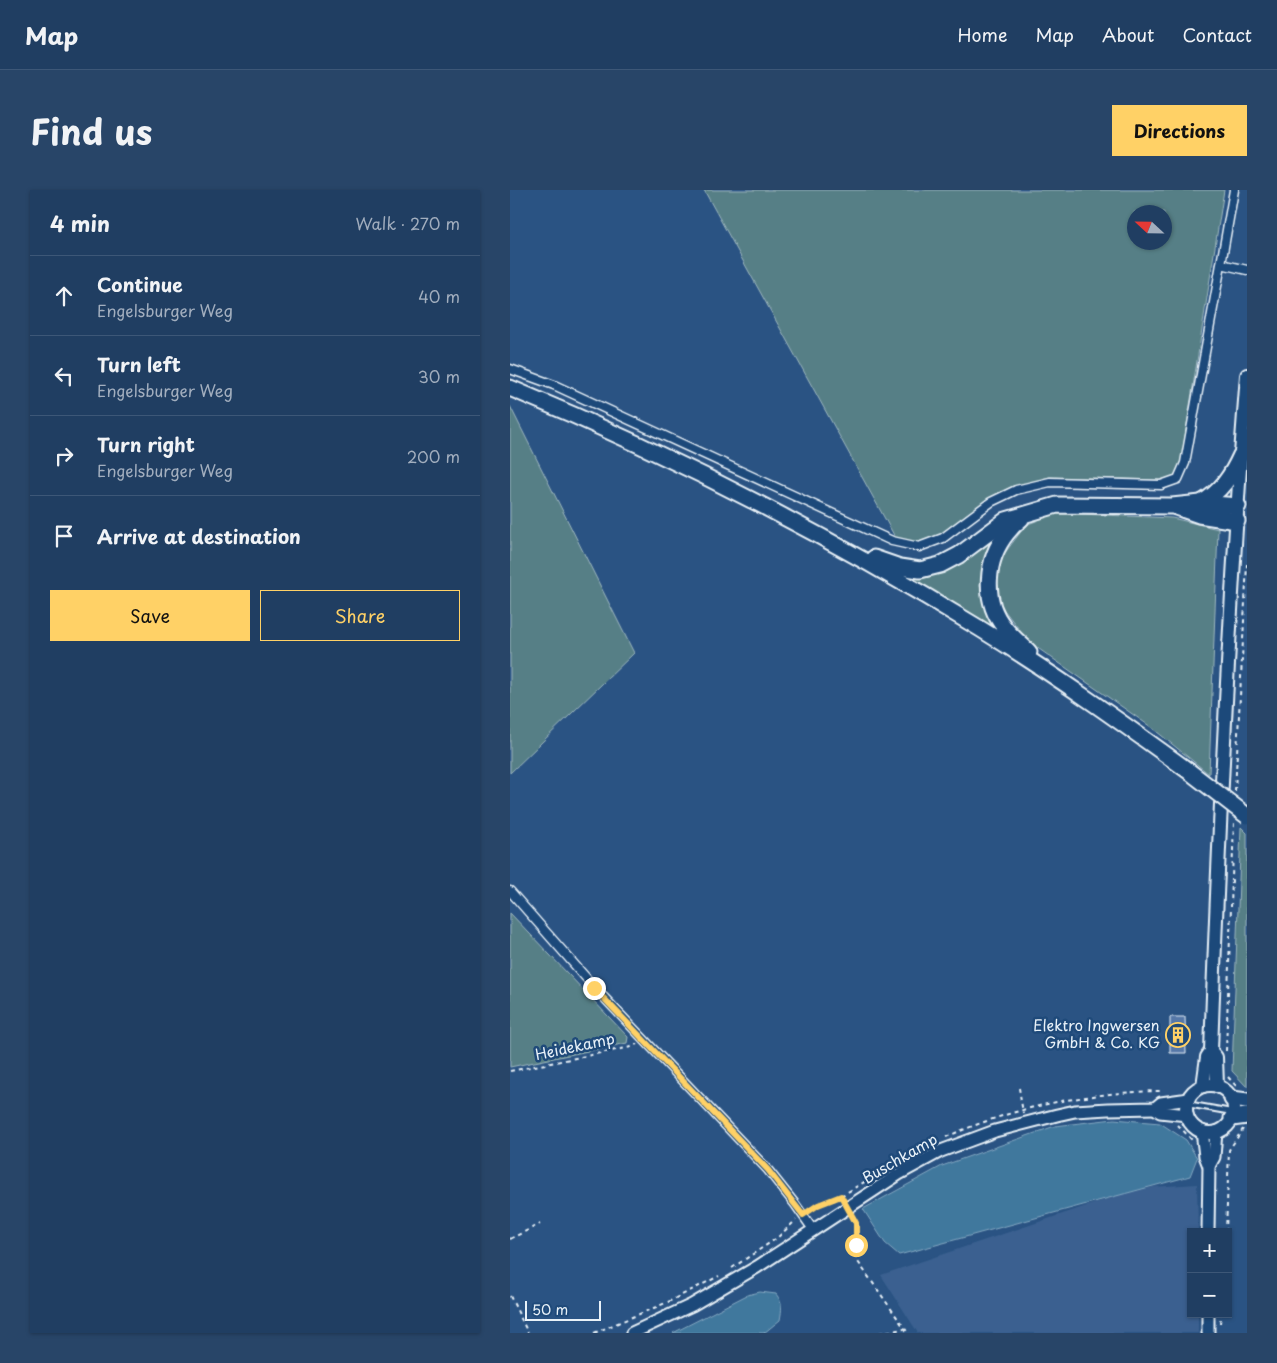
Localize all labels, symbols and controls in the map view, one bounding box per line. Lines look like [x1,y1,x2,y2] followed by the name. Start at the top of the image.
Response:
[25,17,78,53] text: Map
[957,21,1007,48] text: Home
[1035,21,1074,48] text: Map
[1102,21,1154,48] text: About
[1182,21,1252,48] text: Contact
[30,104,152,157] text: Find us
[1112,105,1247,156] button: Directions
[1127,205,1172,250] north arrow
[50,207,110,239] text: 4 min
[356,211,460,235] text: Walk · 270 m
[97,270,183,298] text: Continue
[50,282,78,310] icon: ahead
[418,284,460,308] text: 40 m
[97,298,233,322] text: Engelsburger Weg
[97,350,181,378] text: Turn left
[50,362,78,390] icon: left
[418,364,460,388] text: 30 m
[97,378,233,402] text: Engelsburger Weg
[97,430,195,458] text: Turn right
[50,442,78,470] icon: right
[407,444,460,468] text: 200 m
[97,458,233,482] text: Engelsburger Weg
[50,522,78,550] icon: arrive
[97,522,301,550] text: Arrive at destination
[50,590,250,641] button: Save
[260,590,460,641] button: Share
[583,977,606,1000] route end
[1033,1013,1160,1053] place label: Elektro Ingwersen GmbH & Co. KG
[1165,1022,1191,1048] building icon: Elektro Ingwersen GmbH & Co. KG
[533,1026,617,1065] street label: Heidekamp
[857,1127,941,1189] street label: Buschkamp
[1187,1228,1232,1318] map controls
[1187,1228,1232,1273] button: +
[845,1234,868,1257] route start
[1187,1273,1232,1318] button: −
[525,1298,601,1321] scale bar
[532,1299,568,1320] text: 50 m

